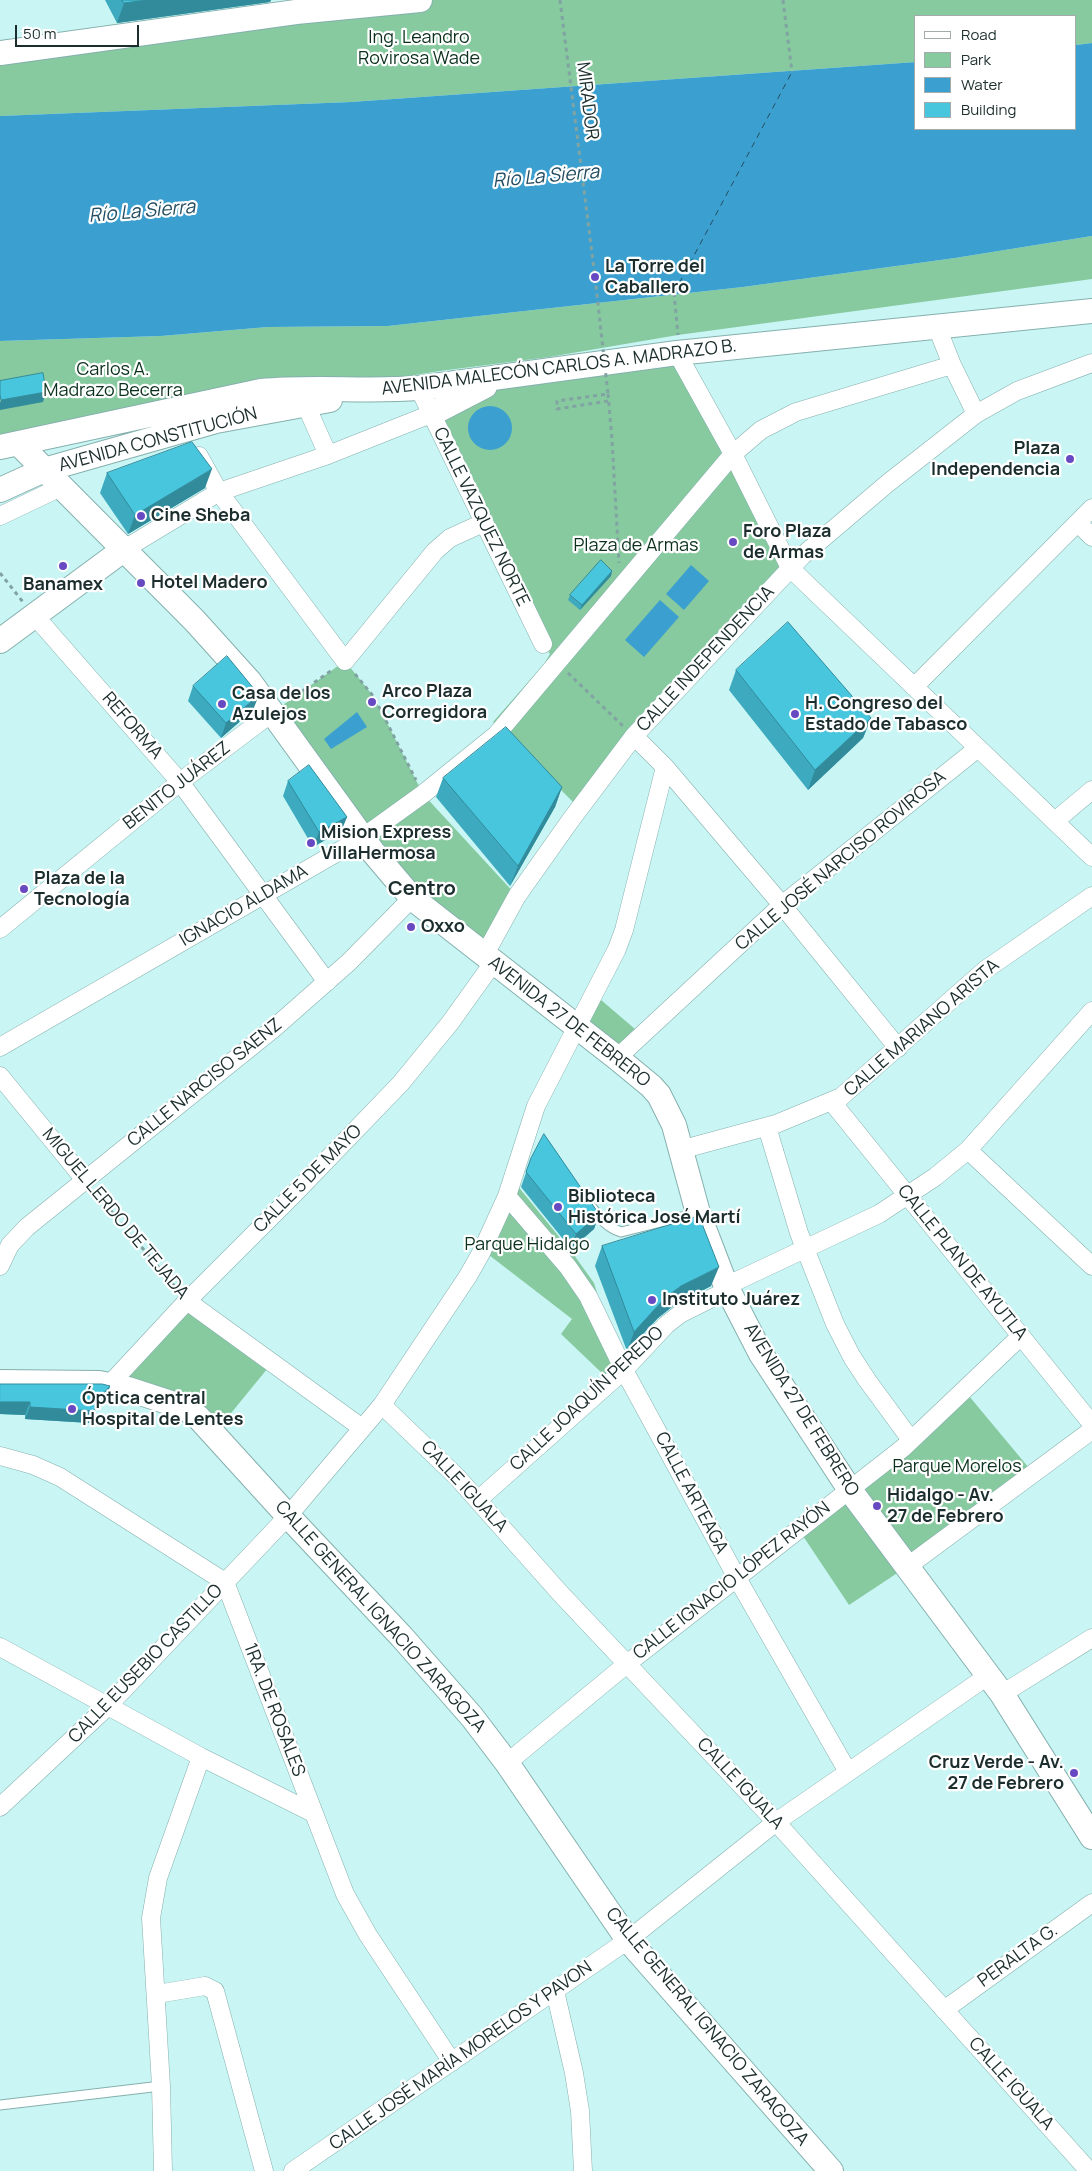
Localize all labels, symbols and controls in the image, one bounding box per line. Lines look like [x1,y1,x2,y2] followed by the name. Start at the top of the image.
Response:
[18,15,141,47] scale bar
[914,15,1077,130] legend
[23,23,57,44] text: 50 m
[961,24,997,45] text: Road
[358,27,480,70] park label: Ing. Leandro Rovirosa Wade
[961,49,991,70] text: Park
[571,61,603,141] street label: MIRADOR
[961,74,1003,95] text: Water
[961,99,1016,120] text: Building
[492,161,600,193] water label: Río La Sierra
[88,196,196,228] water label: Río La Sierra
[605,256,705,298] place label: La Torre del Caballero
[589,271,601,283] marker: La Torre del Caballero
[380,336,738,400] street label: AVENIDA MALECÓN CARLOS A. MADRAZO B.
[43,359,183,402] park label: Carlos A. Madrazo Becerra
[56,403,260,477] street label: AVENIDA CONSTITUCIÓN
[428,424,534,610] street label: CALLE VAZQUEZ NORTE
[931,438,1060,480] place label: Plaza Independencia
[1064,453,1076,465] marker: Plaza Independencia
[151,505,250,527] place label: Cine Sheba
[135,510,147,522] marker: Cine Sheba
[743,521,831,564] place label: Foro Plaza de Armas
[573,535,699,557] park label: Plaza de Armas
[727,536,739,548] marker: Foro Plaza de Armas
[57,560,69,572] marker: Banamex
[151,572,268,594] place label: Hotel Madero
[23,574,103,596] place label: Banamex
[135,577,147,589] marker: Hotel Madero
[633,582,779,736] street label: CALLE INDEPENDENCIA
[382,681,487,724] place label: Arco Plaza Corregidora
[232,683,331,726] place label: Casa de los Azulejos
[97,688,167,764] street label: REFORMA
[805,693,967,736] place label: H. Congreso del Estado de Tabasco
[366,696,378,708] marker: Arco Plaza Corregidora
[216,698,228,710] marker: Casa de los Azulejos
[789,708,801,720] marker: H. Congreso del Estado de Tabasco
[119,738,235,834] street label: BENITO JUÁREZ
[731,767,951,955] street label: CALLE JOSÉ NARCISO ROVIROSA
[321,822,451,864] place label: Mision Express VillaHermosa
[305,837,317,849] marker: Mision Express VillaHermosa
[176,861,312,951] street label: IGNACIO ALDAMA
[34,868,130,911] place label: Plaza de la Tecnología
[388,877,456,901] district label: Centro
[18,883,30,895] marker: Plaza de la Tecnología
[421,916,465,938] place label: Oxxo
[405,921,417,933] marker: Oxxo
[484,952,654,1092] street label: AVENIDA 27 DE FEBRERO
[840,955,1004,1101] street label: CALLE MARIANO ARISTA
[124,1014,286,1152] street label: CALLE NARCISO SAENZ
[249,1120,367,1238] street label: CALLE 5 DE MAYO
[37,1124,193,1304] street label: MIGUEL LERDO DE TEJADA
[893,1181,1031,1345] street label: CALLE PLAN DE AYUTLA
[568,1186,740,1228] place label: Biblioteca Histórica José Martí
[552,1201,564,1213] marker: Biblioteca Histórica José Martí
[464,1234,590,1256] park label: Parque Hidalgo
[662,1289,800,1311] place label: Instituto Juárez
[646,1294,658,1306] marker: Instituto Juárez
[739,1320,863,1500] street label: AVENIDA 27 DE FEBRERO
[506,1322,668,1476] street label: CALLE JOAQUÍN PEREDO
[82,1388,243,1430] place label: Óptica central Hospital de Lentes
[66,1403,78,1415] marker: Óptica central Hospital de Lentes
[650,1428,732,1558] street label: CALLE ARTEAGA
[416,1437,512,1537] street label: CALLE IGUALA
[892,1456,1022,1478] park label: Parque Morelos
[887,1485,1004,1528] place label: Hidalgo - Av. 27 de Febrero
[270,1497,490,1737] street label: CALLE GENERAL IGNACIO ZARAGOZA
[629,1497,835,1665] street label: CALLE IGNACIO LÓPEZ RAYÓN
[871,1500,883,1512] marker: Hidalgo - Av. 27 de Febrero
[64,1580,228,1748] street label: CALLE EUSEBIO CASTILLO
[239,1640,309,1780] street label: 1RA. DE ROSALES
[692,1734,788,1834] street label: CALLE IGUALA
[929,1752,1064,1795] place label: Cruz Verde - Av. 27 de Febrero
[1068,1767,1080,1779] marker: Cruz Verde - Av. 27 de Febrero
[601,1904,813,2150] street label: CALLE GENERAL IGNACIO ZARAGOZA
[974,1920,1062,1992] street label: PERALTA G.
[326,1957,596,2155] street label: CALLE JOSÉ MARÍA MORELOS Y PAVON
[964,2033,1058,2135] street label: CALLE IGUALA

